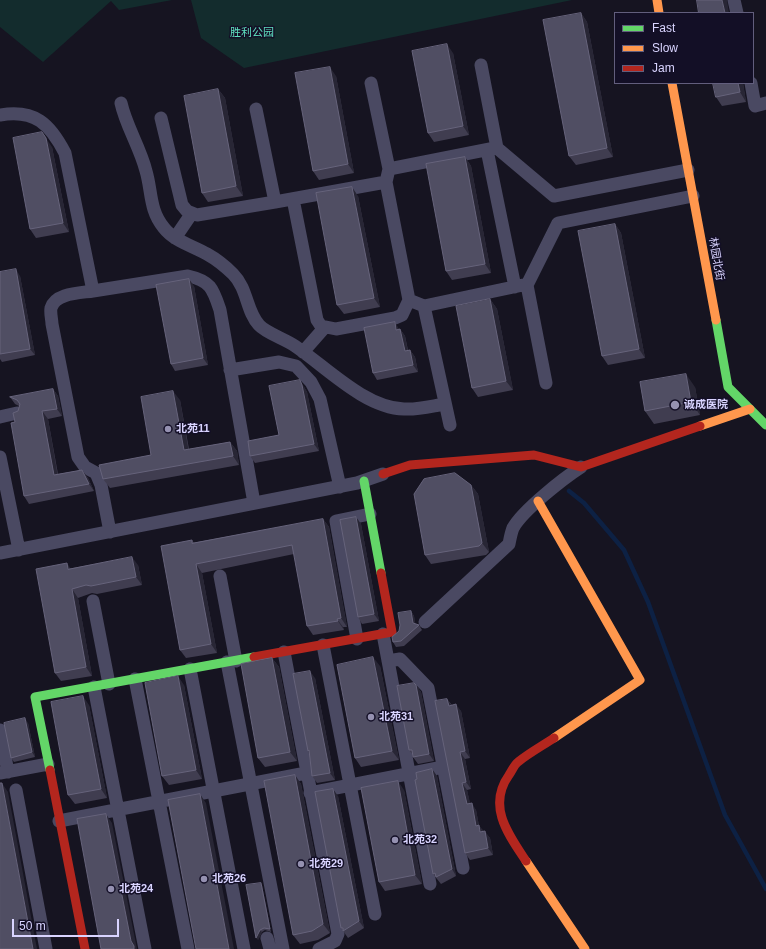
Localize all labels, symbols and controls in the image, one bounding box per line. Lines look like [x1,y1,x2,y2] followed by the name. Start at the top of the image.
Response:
[614,12,754,84] legend
[652,21,675,35] text: Fast
[230,26,274,40] park label: 胜利公园
[652,41,678,55] text: Slow
[652,61,675,75] text: Jam
[706,236,726,282] street label: 林园北街
[684,398,728,412] place label: 诚成医院
[669,399,681,411] marker: 诚成医院
[176,422,210,436] place label: 北苑11
[163,424,173,434] marker: 北苑11
[379,710,413,724] place label: 北苑31
[366,712,376,722] marker: 北苑31
[403,833,437,847] place label: 北苑32
[390,835,400,845] marker: 北苑32
[309,857,343,871] place label: 北苑29
[296,859,306,869] marker: 北苑29
[212,872,246,886] place label: 北苑26
[199,874,209,884] marker: 北苑26
[119,882,153,896] place label: 北苑24
[106,884,116,894] marker: 北苑24
[14,911,121,937] scale bar
[19,919,46,933] text: 50 m

